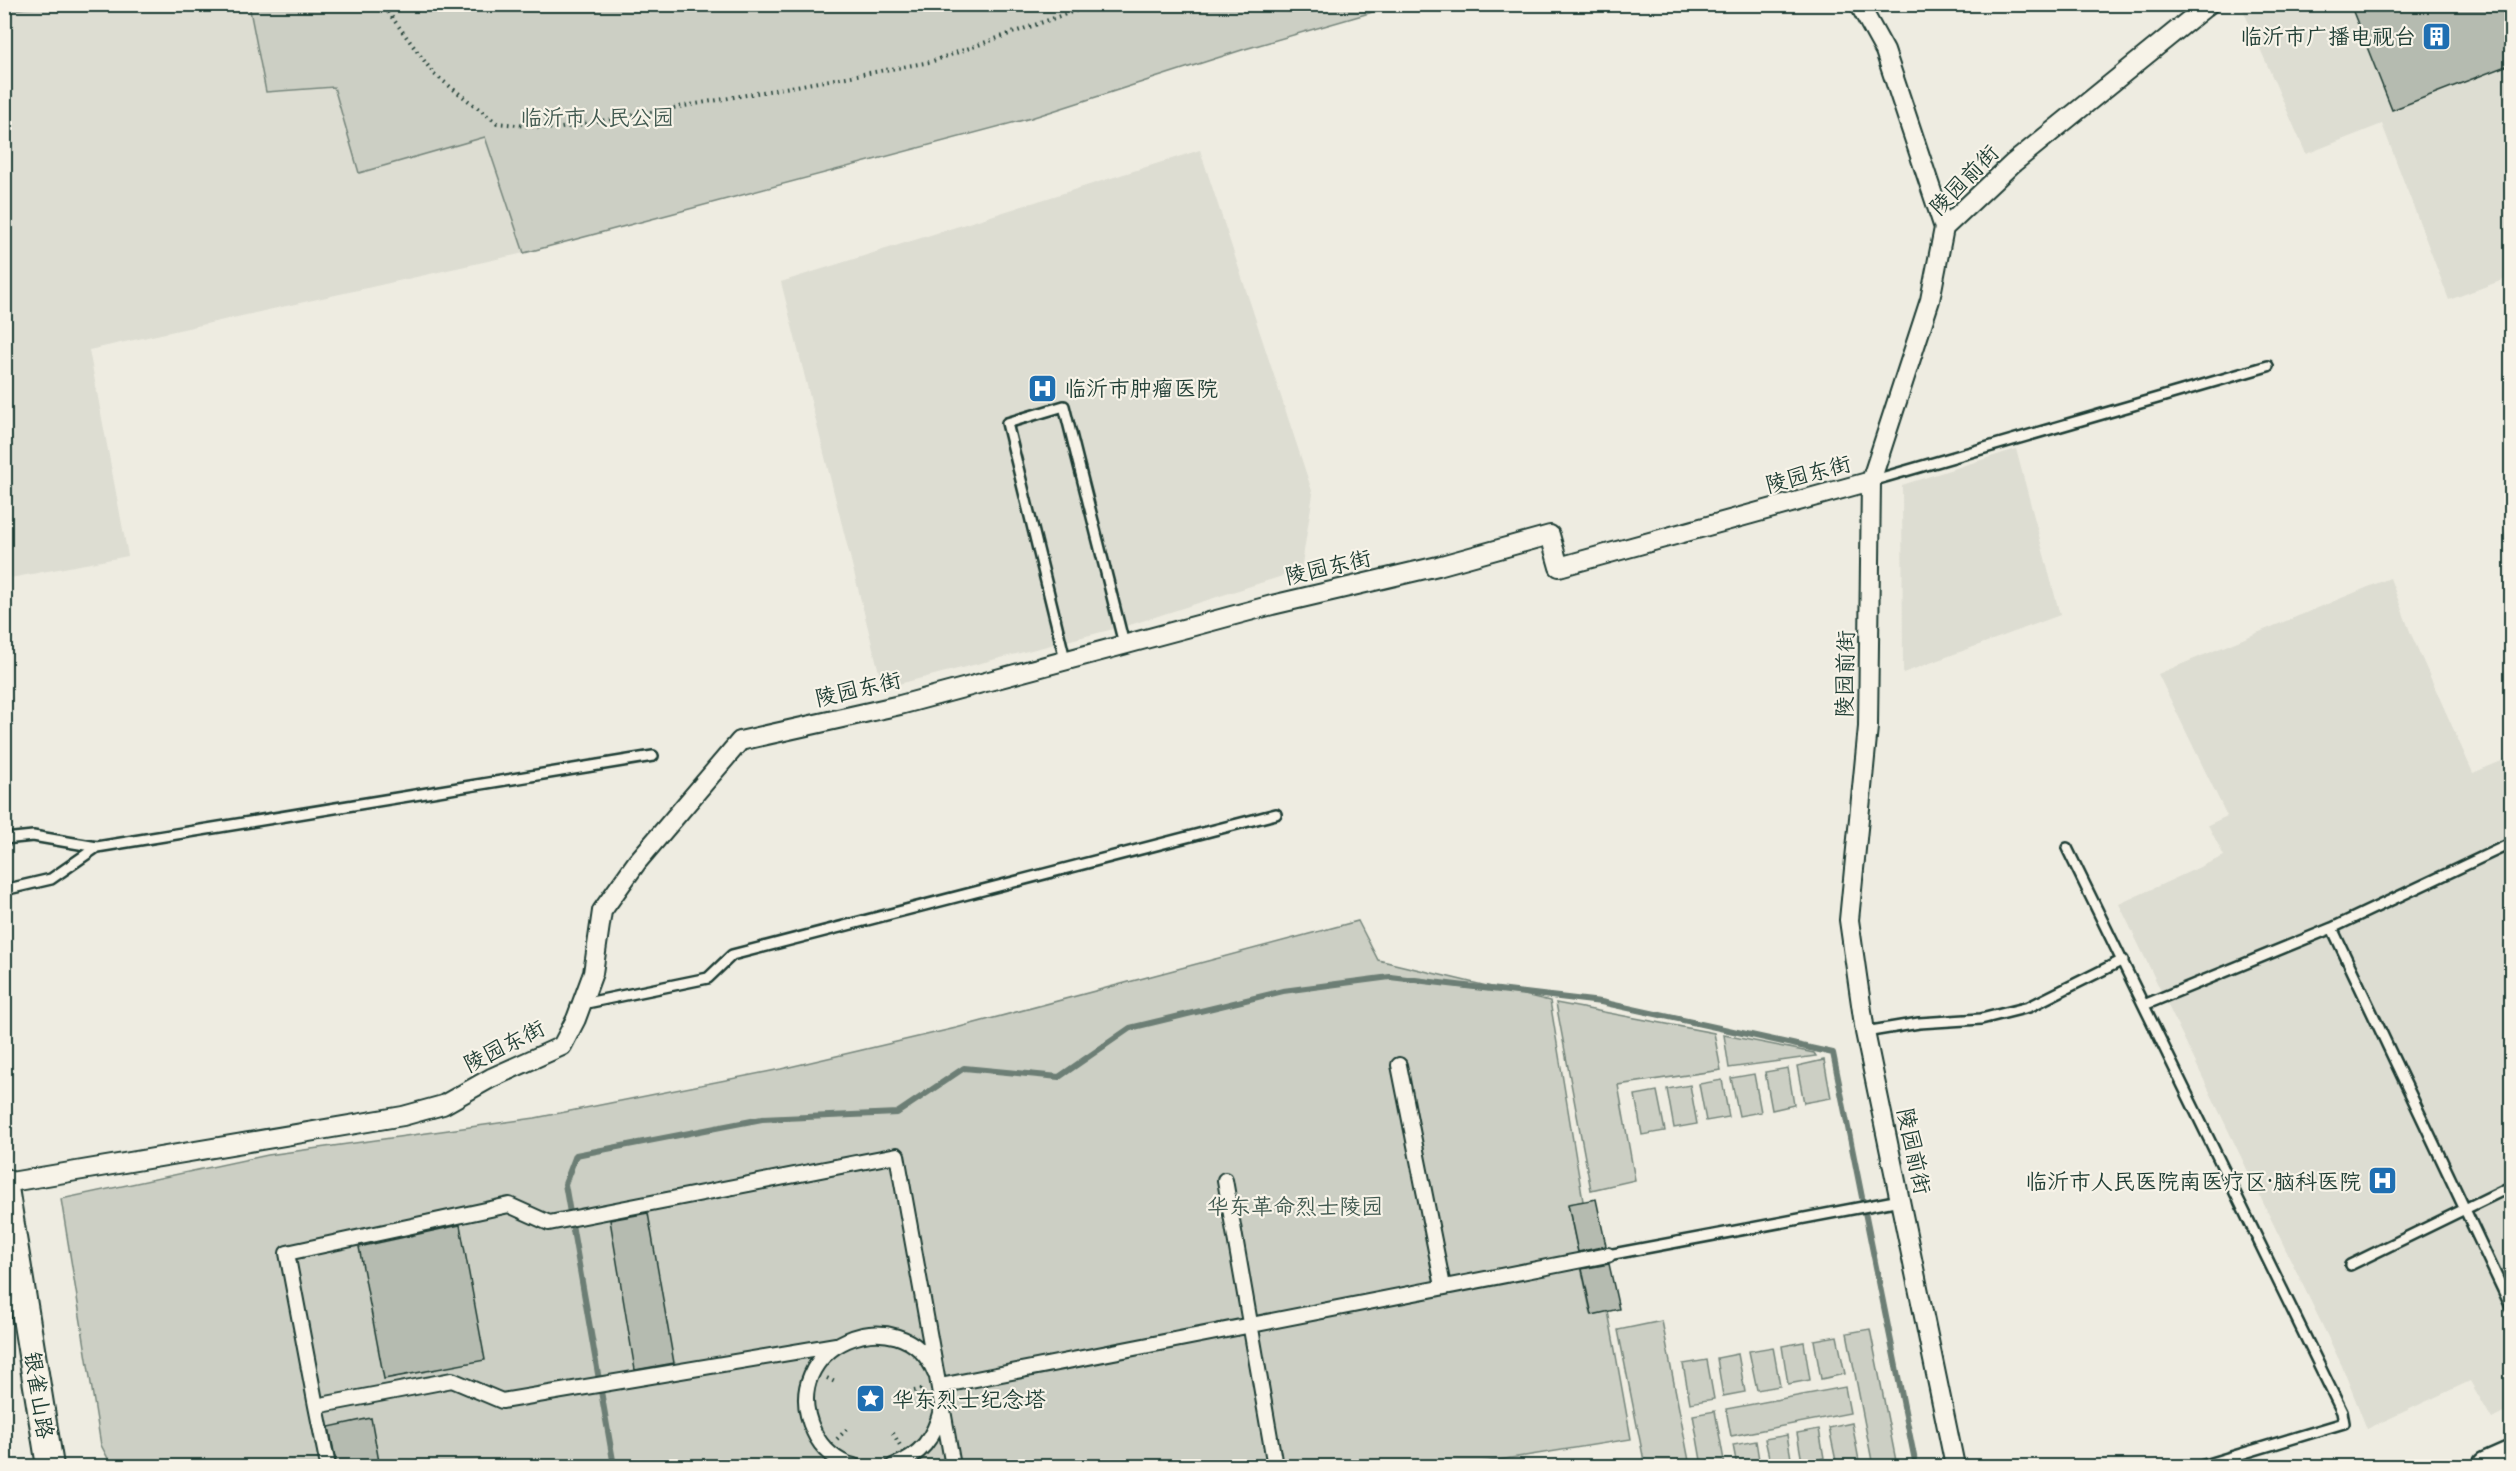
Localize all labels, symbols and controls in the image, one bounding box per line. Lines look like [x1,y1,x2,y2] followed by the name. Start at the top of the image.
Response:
[2240,17,2416,56] place label: 临沂市广播电视台
[2421,20,2453,52] building icon: 临沂市广播电视台
[520,98,674,137] park label: 临沂市人民公园
[1919,135,2009,225] street label: 陵园前街
[1064,369,1218,408] place label: 临沂市肿瘤医院
[1027,372,1059,404] hospital icon: 临沂市肿瘤医院
[1760,444,1856,504] street label: 陵园东街
[1281,538,1375,596] street label: 陵园东街
[1825,630,1865,718] street label: 陵园前街
[811,660,905,718] street label: 陵园东街
[456,1009,552,1083] street label: 陵园东街
[1886,1104,1942,1198] street label: 陵园前街
[2025,1162,2361,1201] place label: 临沂市人民医院南医疗区·脑科医院
[2366,1165,2398,1197] hospital icon: 临沂市人民医院南医疗区·脑科医院
[1207,1187,1383,1226] park label: 华东革命烈士陵园
[13,1348,65,1442] street label: 银雀山路
[892,1380,1046,1419] place label: 华东烈士纪念塔
[855,1383,887,1415] place icon: 华东烈士纪念塔

